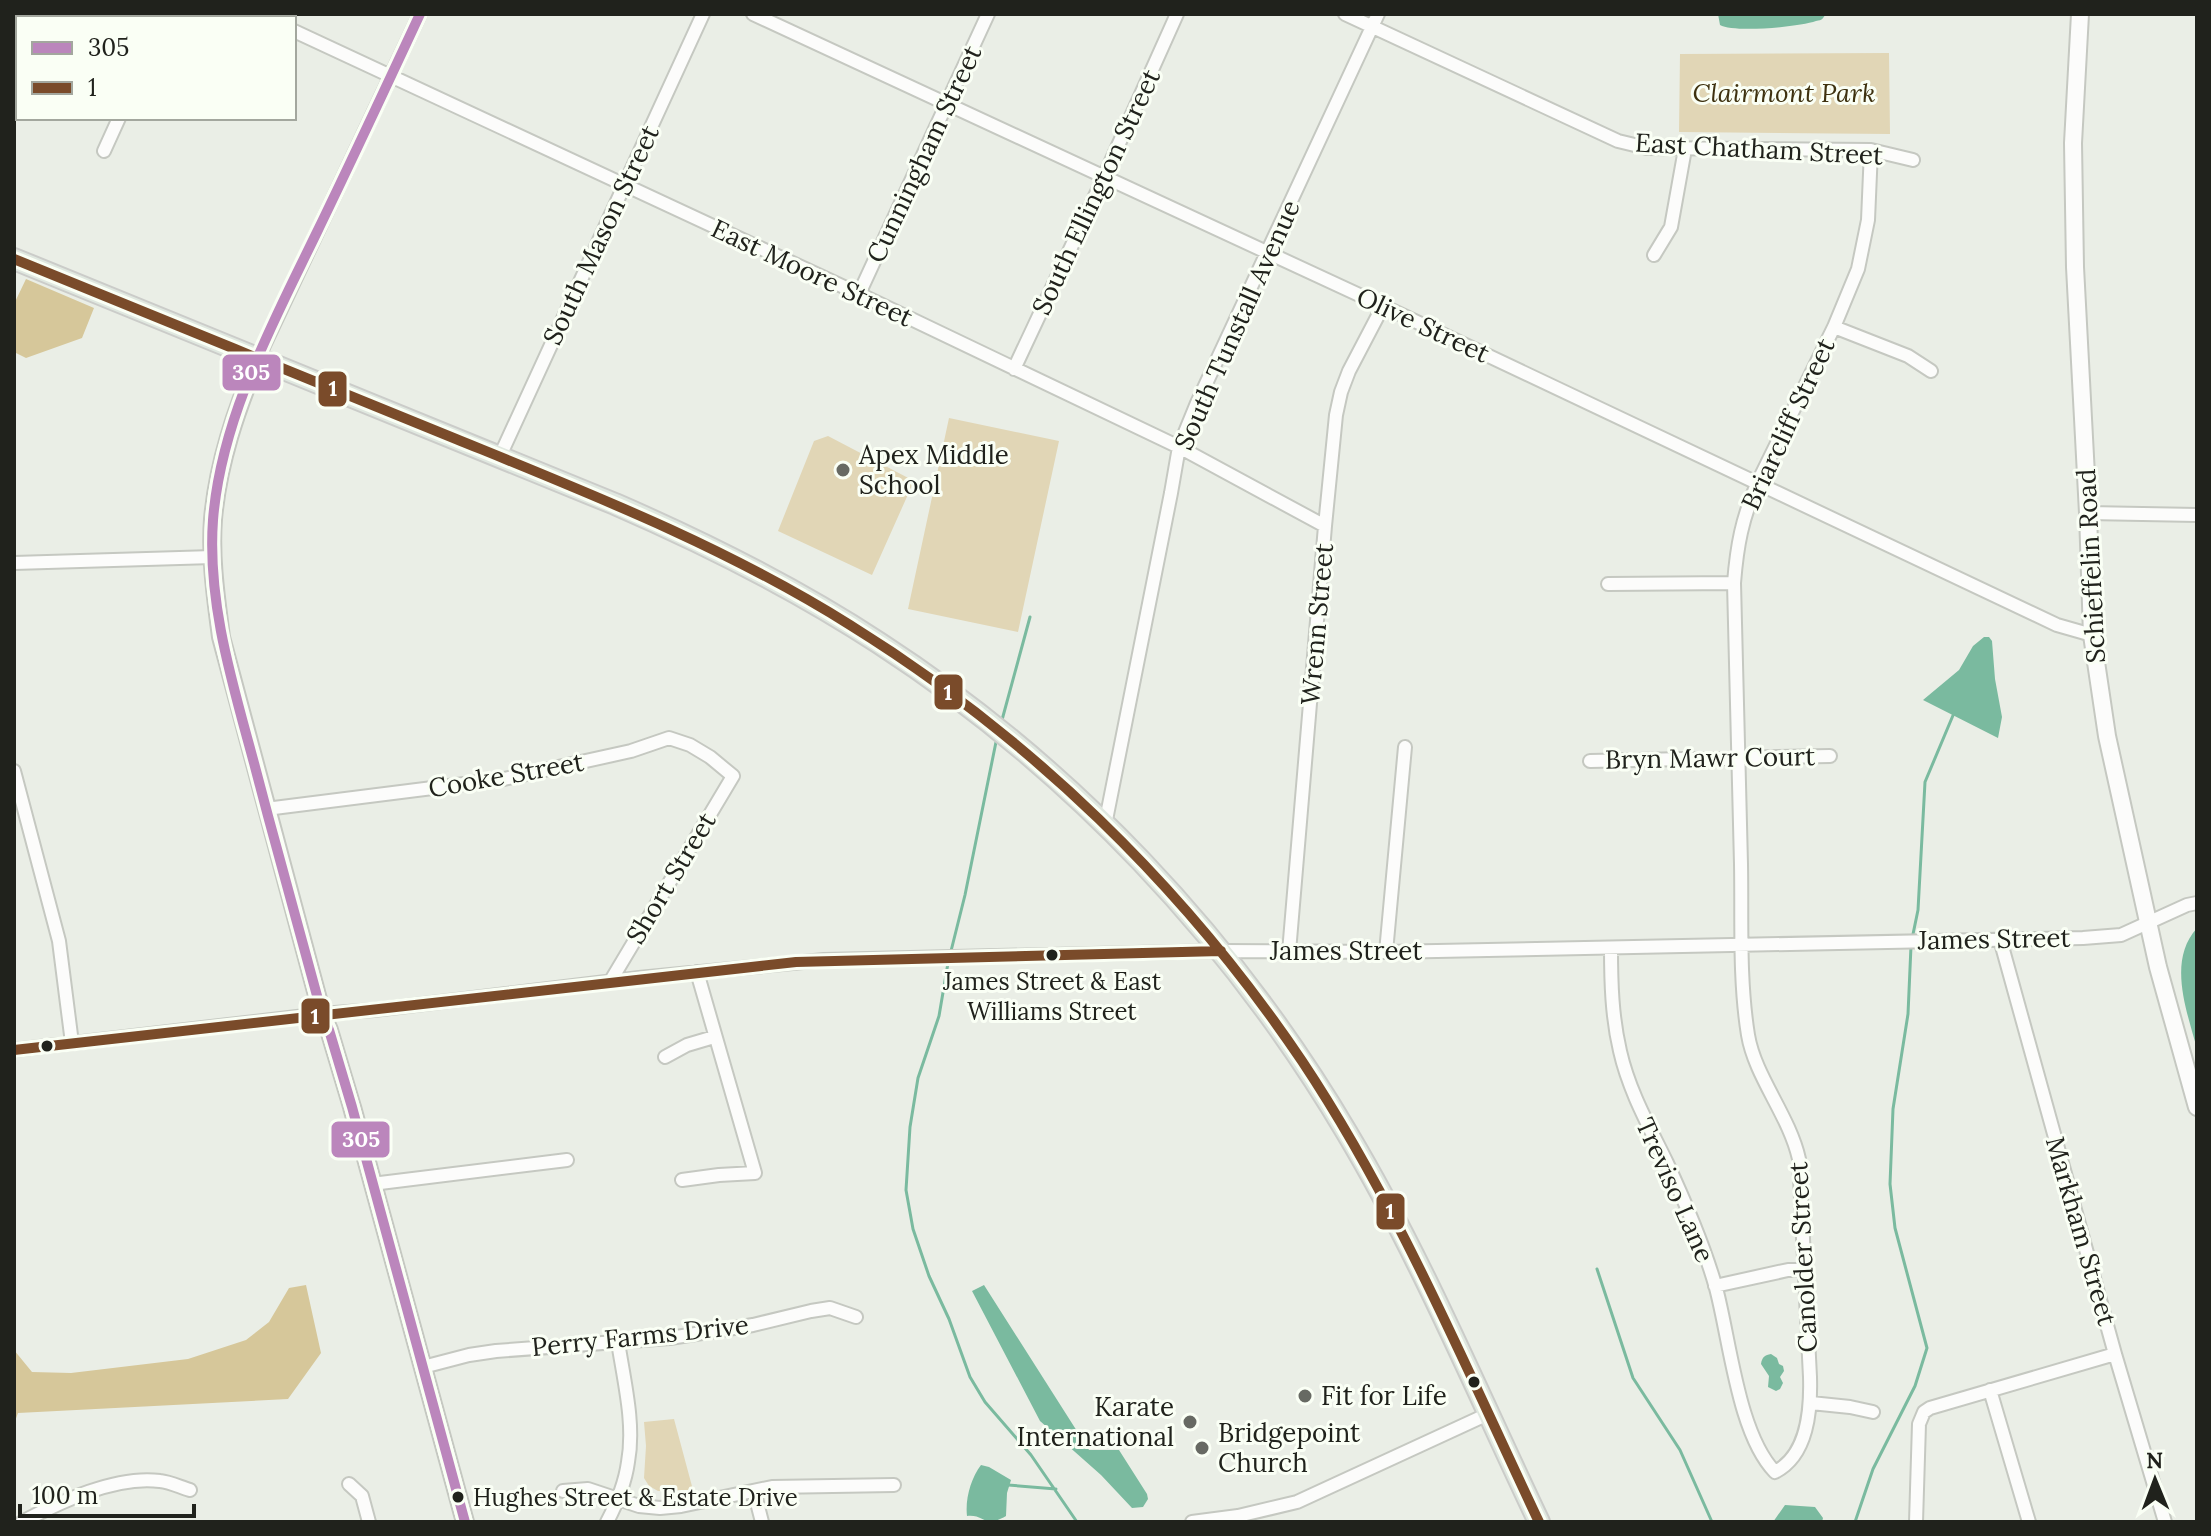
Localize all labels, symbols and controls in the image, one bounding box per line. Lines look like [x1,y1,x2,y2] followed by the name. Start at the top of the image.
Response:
[16,16,296,120] legend
[88,32,129,63] text: 305
[859,40,988,268] street label: Cunningham Street
[1024,64,1167,320] street label: South Ellington Street
[88,72,97,103] text: 1
[1693,76,1875,109] park label: Clairmont Park
[535,120,666,350] street label: South Mason Street
[1634,126,1884,171] street label: East Chatham Street
[1167,195,1307,455] street label: South Tunstall Avenue
[706,211,918,334] street label: East Moore Street
[1352,279,1495,370] street label: Olive Street
[1733,333,1842,515] street label: Briarcliff Street
[221,353,282,392] line badge: 305
[232,358,270,386] text: 305
[317,370,348,408] line badge: 1
[329,374,338,402] text: 1
[858,438,1009,501] place label: Apex Middle School
[834,461,852,479] marker: Apex Middle School
[2069,468,2112,664] street label: Schieffelin Road
[1293,542,1340,706] street label: Wrenn Street
[933,673,964,711] line badge: 1
[944,678,953,706] text: 1
[1605,739,1815,776] street label: Bryn Mawr Court
[426,745,586,804] street label: Cooke Street
[618,806,723,949] street label: Short Street
[1916,921,2071,956] street label: James Street
[1269,934,1422,967] street label: James Street
[1044,947,1060,963] marker: James Street & East Williams Street
[942,966,1162,1027] place label: James Street & East Williams Street
[300,997,331,1035] line badge: 1
[311,1002,320,1030] text: 1
[39,1038,55,1054] unlabelled marker
[1629,1112,1722,1267] street label: Treviso Lane
[330,1120,391,1159] line badge: 305
[342,1125,380,1153] text: 305
[2039,1133,2124,1329] street label: Markham Street
[1781,1161,1824,1353] street label: Canolder Street
[1375,1192,1406,1231] line badge: 1
[1386,1197,1395,1225] text: 1
[530,1308,750,1363] street label: Perry Farms Drive
[1466,1374,1482,1390] unlabelled marker
[1321,1379,1447,1412] place label: Fit for Life
[1296,1387,1314,1405] marker: Fit for Life
[1017,1390,1174,1453] place label: Karate International
[1181,1413,1199,1431] marker: Karate International
[1218,1416,1360,1479] place label: Bridgepoint Church
[1193,1439,1211,1457] marker: Bridgepoint Church
[2115,1440,2195,1520] north arrow
[2146,1446,2163,1474] text: N
[20,1468,194,1518] scale bar
[32,1480,98,1511] text: 100 m
[473,1482,798,1513] place label: Hughes Street & Estate Drive
[450,1489,466,1505] marker: Hughes Street & Estate Drive

